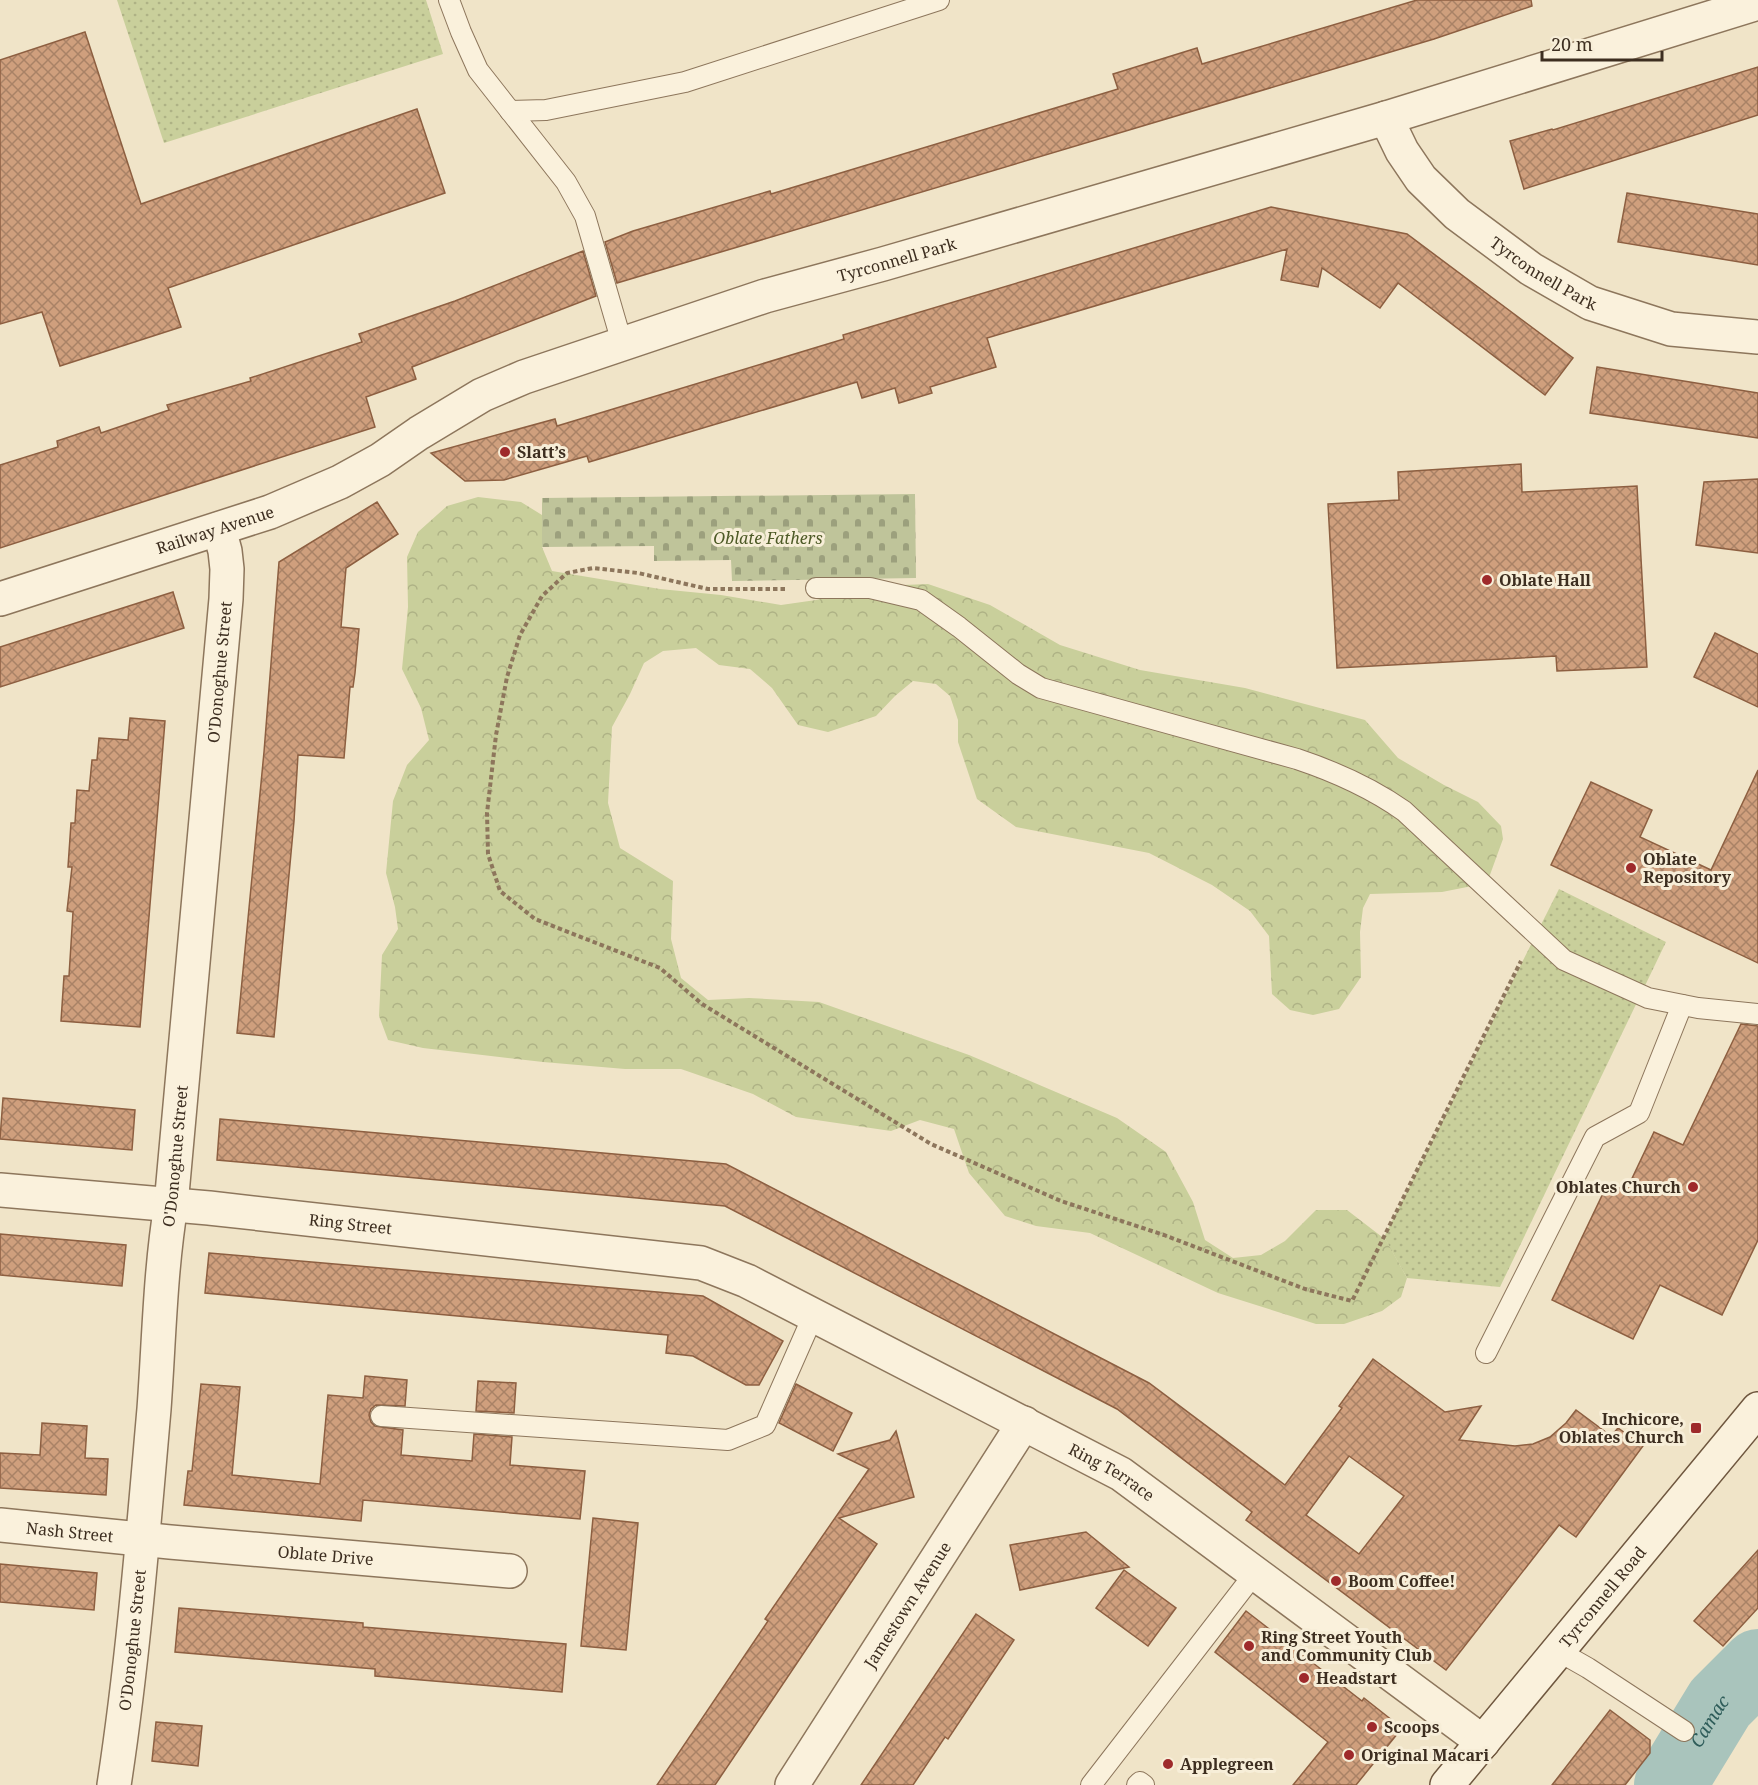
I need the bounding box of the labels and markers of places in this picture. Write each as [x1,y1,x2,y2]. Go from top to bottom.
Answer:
place label: Slatt’s [517,441,566,463]
marker: Slatt’s [498,445,512,459]
place label: Oblate Hall [1499,569,1591,591]
marker: Oblate Hall [1480,573,1494,587]
place label: Oblate Repository [1643,848,1732,888]
marker: Oblate Repository [1624,861,1638,875]
place label: Oblates Church [1556,1176,1681,1198]
marker: Oblates Church [1686,1180,1700,1194]
place label: Inchicore, Oblates Church [1559,1408,1684,1448]
marker: Inchicore, Oblates Church [1689,1421,1703,1435]
place label: Boom Coffee! [1348,1570,1455,1592]
marker: Boom Coffee! [1329,1574,1343,1588]
place label: Ring Street Youth and Community Club [1261,1626,1432,1666]
marker: Ring Street Youth and Community Club [1242,1639,1256,1653]
place label: Headstart [1316,1667,1397,1689]
marker: Headstart [1297,1671,1311,1685]
place label: Scoops [1384,1716,1440,1738]
marker: Scoops [1365,1720,1379,1734]
place label: Original Macari [1361,1744,1489,1766]
marker: Original Macari [1342,1748,1356,1762]
place label: Applegreen [1180,1753,1274,1775]
marker: Applegreen [1161,1757,1175,1771]

